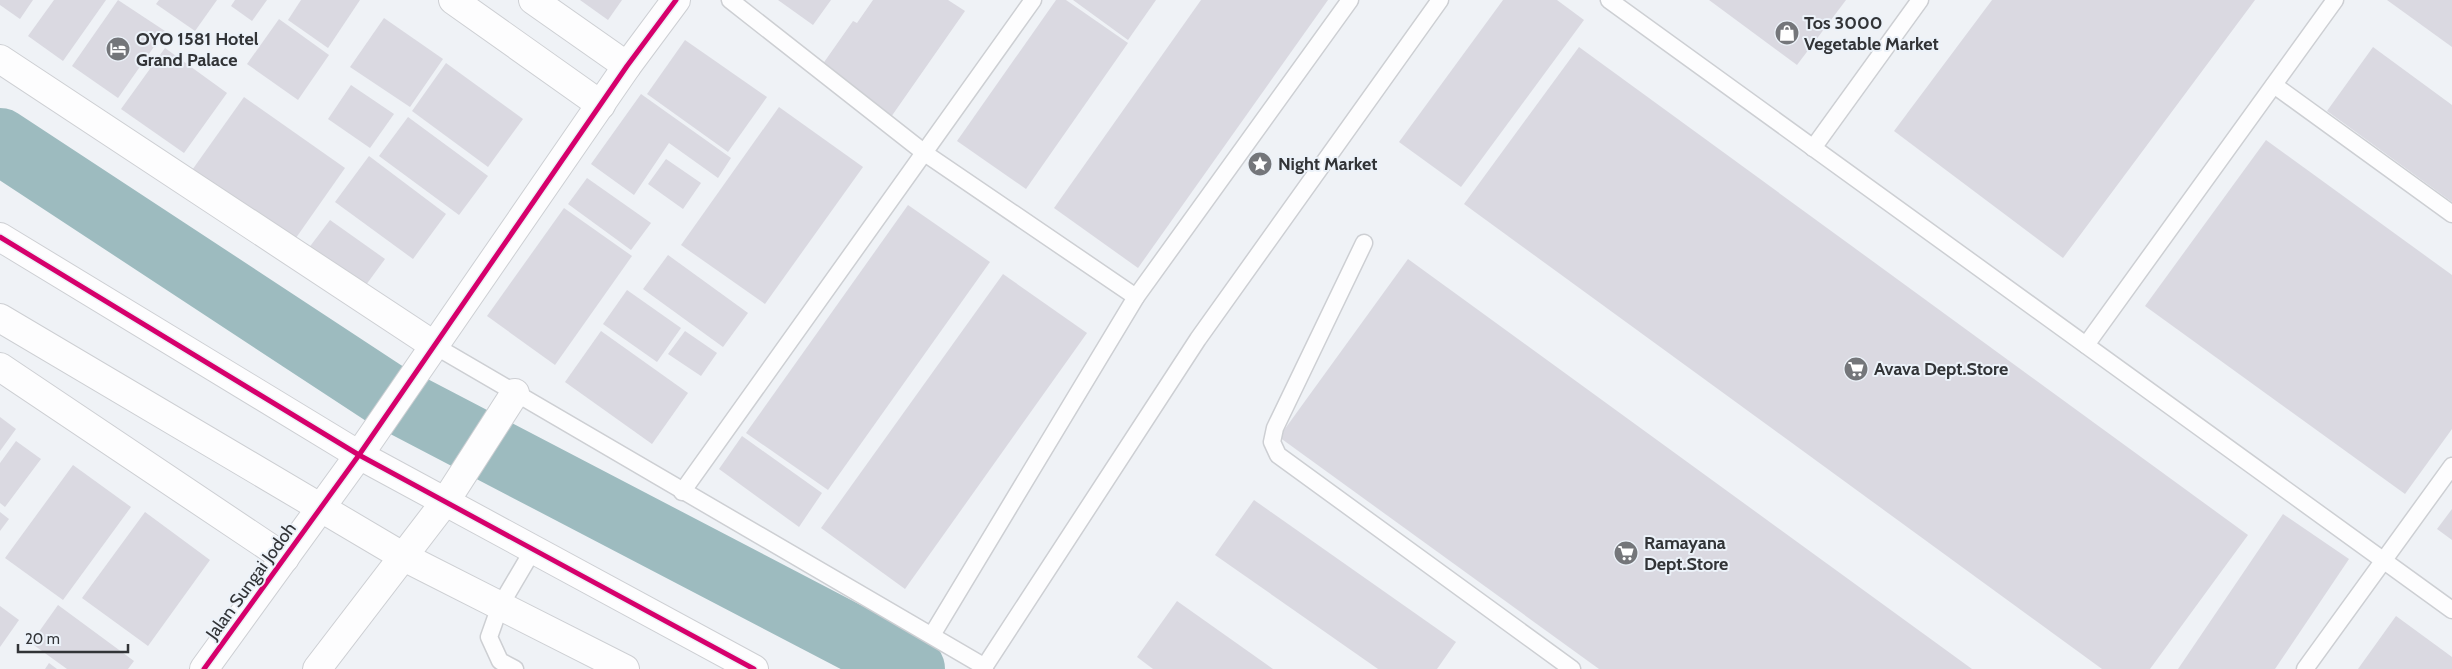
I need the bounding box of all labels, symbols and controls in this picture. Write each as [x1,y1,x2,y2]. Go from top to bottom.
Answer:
place label: Tos 3000 Vegetable Market [1804,12,1939,55]
shop icon: Tos 3000 Vegetable Market [1774,20,1800,46]
place label: OYO 1581 Hotel Grand Palace [136,28,259,71]
hotel icon: OYO 1581 Hotel Grand Palace [105,36,131,62]
place icon: Night Market [1247,151,1273,177]
place label: Night Market [1278,153,1378,175]
supermarket icon: Avava Dept.Store [1843,356,1869,382]
place label: Avava Dept.Store [1874,358,2008,380]
street label: Jalan Sungai Jodoh [201,518,301,645]
place label: Ramayana Dept.Store [1644,532,1728,575]
supermarket icon: Ramayana Dept.Store [1613,540,1639,566]
scale bar [18,622,128,654]
text: 20 m [25,630,60,648]

